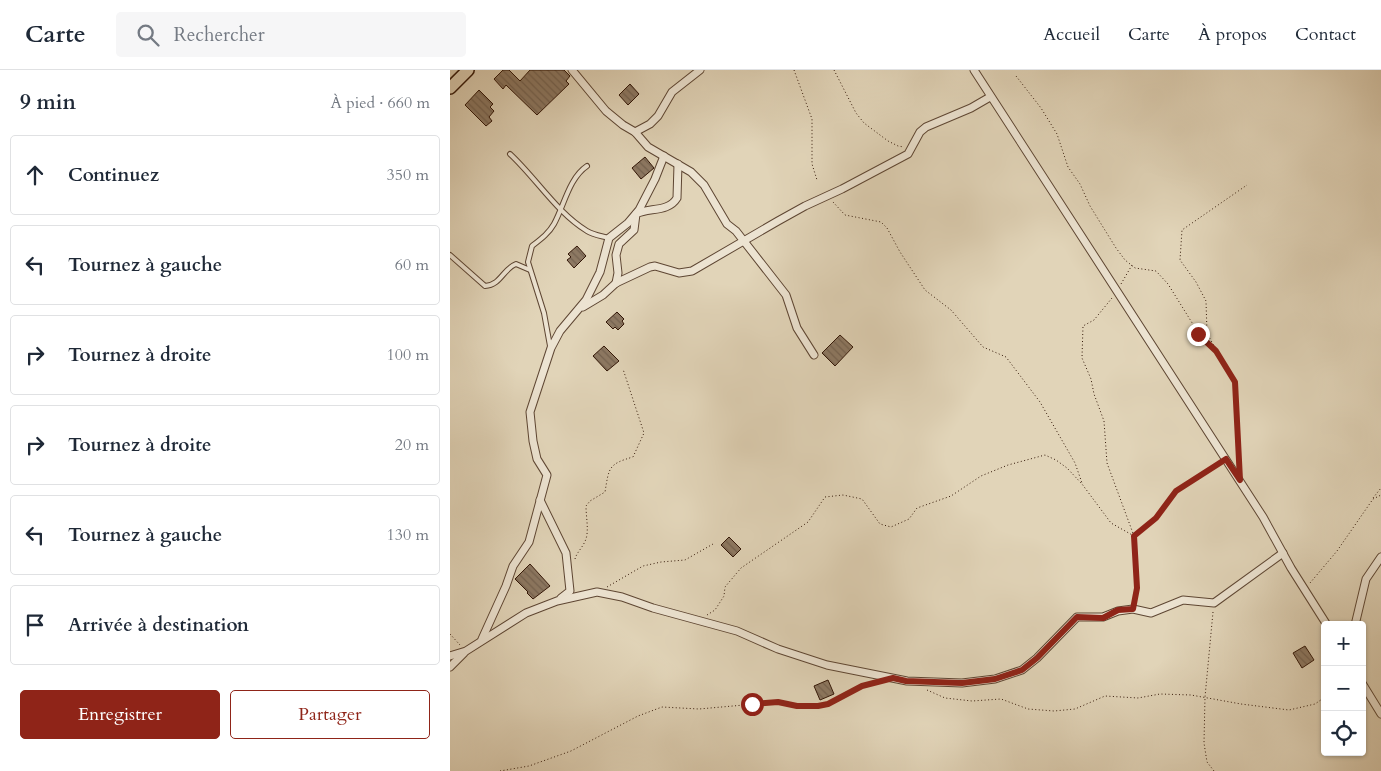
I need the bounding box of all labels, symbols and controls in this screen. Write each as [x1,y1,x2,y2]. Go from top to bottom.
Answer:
search box [116,12,466,57]
text: Carte [25,18,86,51]
icon: search [134,21,162,49]
text: Rechercher [174,22,265,48]
text: Accueil [1043,22,1100,47]
text: Carte [1128,22,1170,47]
text: À propos [1198,22,1267,47]
text: Contact [1295,22,1356,47]
text: 9 min [20,88,76,117]
text: À pied · 660 m [330,92,430,114]
icon: ahead [21,161,49,189]
text: Continuez [68,162,159,188]
text: 350 m [387,164,429,186]
icon: left [21,251,49,279]
text: Tournez à gauche [68,252,222,278]
text: 60 m [395,254,429,276]
route end [1187,323,1210,346]
icon: right [21,341,49,369]
text: Tournez à droite [68,342,211,368]
text: 100 m [387,344,429,366]
icon: right [21,431,49,459]
text: Tournez à droite [68,432,211,458]
text: 20 m [395,434,429,456]
icon: left [21,521,49,549]
text: Tournez à gauche [68,522,222,548]
text: 130 m [387,524,429,546]
icon: arrive [21,611,49,639]
text: Arrivée à destination [68,612,249,638]
map controls [1321,621,1366,756]
button: + [1321,621,1366,666]
button: − [1321,666,1366,711]
button: Enregistrer [20,690,220,739]
button: Partager [230,690,430,739]
route start [741,693,764,716]
button: locate [1321,711,1366,756]

